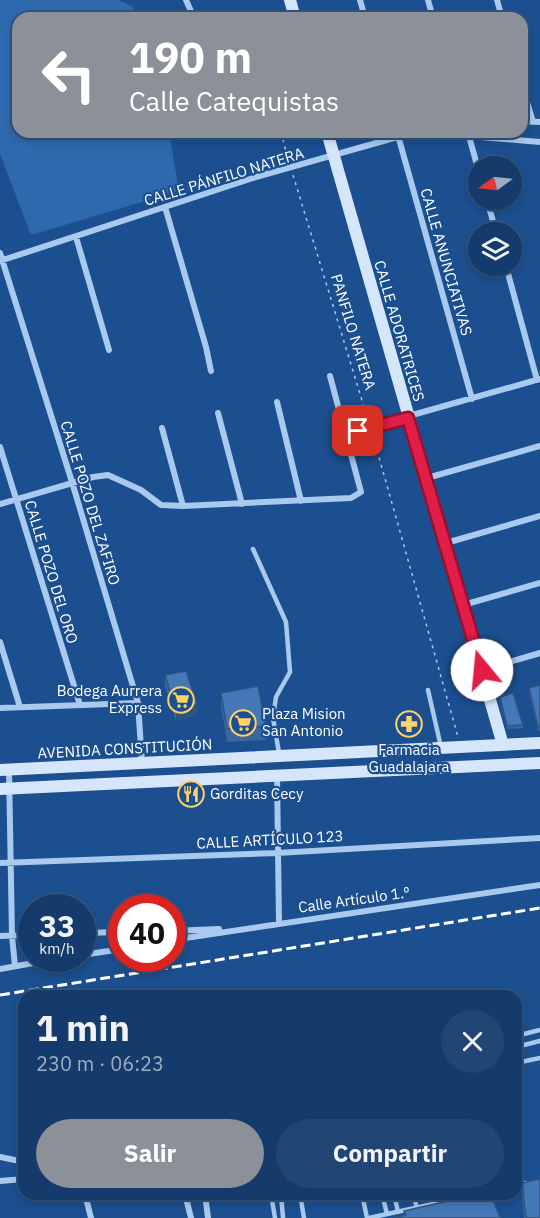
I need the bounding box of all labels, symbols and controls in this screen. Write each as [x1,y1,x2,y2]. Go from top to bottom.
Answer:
text: 190 m [129,30,252,85]
icon: left [30,36,108,114]
text: Calle Catequistas [129,83,339,118]
street label: CALLE PÁNFILO NATERA [142,143,307,210]
north arrow [468,156,522,210]
map controls [468,156,522,276]
street label: CALLE ANUNCIATIVAS [416,186,477,338]
button: layers [468,222,522,276]
street label: CALLE ADORATRICES [370,258,429,404]
street label: PANFILO NATERA [327,272,380,392]
pin [332,405,383,456]
icon: arrive [341,414,374,447]
street label: CALLE POZO DEL ZAFIRO [56,418,125,587]
street label: CALLE POZO DEL ORO [21,498,82,646]
position arrow [450,638,514,702]
place label: Bodega Aurrera Express [57,681,162,717]
supermarket icon: Bodega Aurrera Express [166,685,196,715]
place label: Plaza Mision San Antonio [262,704,346,740]
supermarket icon: Plaza Mision San Antonio [228,708,258,738]
pharmacy icon: Farmacia Guadalajara [394,709,424,739]
street label: AVENIDA CONSTITUCIÓN [37,734,213,763]
place label: Farmacia Guadalajara [369,740,449,776]
restaurant icon: Gorditas Cecy [176,779,206,809]
place label: Gorditas Cecy [210,784,304,803]
street label: CALLE ARTÍCULO 123 [196,826,344,853]
street label: Calle Artículo 1.º [297,882,411,917]
speed limit sign: 40 [108,894,186,972]
text: 33 [39,906,75,945]
text: km/h [39,939,75,958]
text: 1 min [36,1004,130,1051]
button: close [441,1010,504,1073]
text: 230 m · 06:23 [36,1050,164,1077]
button: Salir [36,1119,264,1188]
button: Compartir [276,1119,504,1188]

